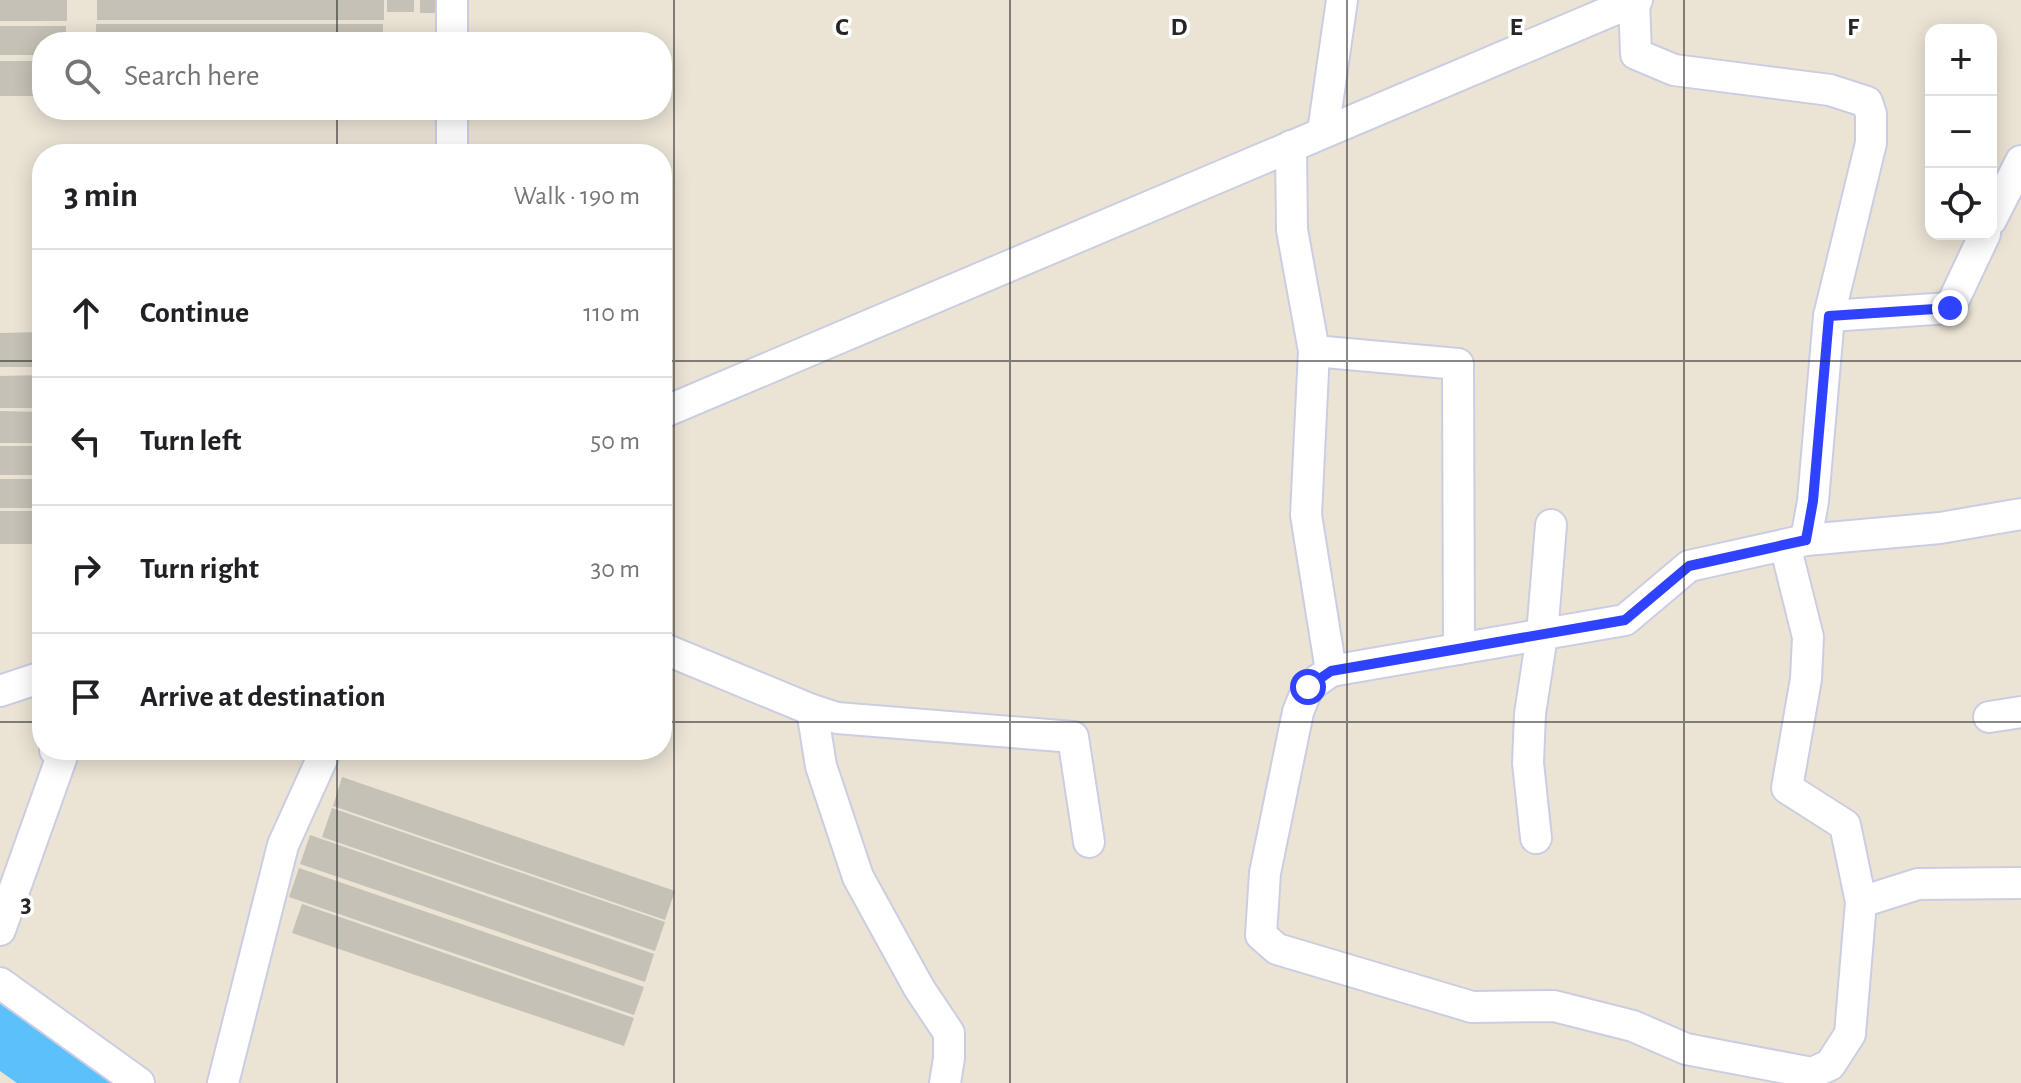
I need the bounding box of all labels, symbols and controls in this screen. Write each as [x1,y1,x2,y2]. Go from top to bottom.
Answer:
text: C [835,14,849,40]
text: D [1170,14,1188,40]
text: E [1509,14,1523,40]
text: F [1847,14,1860,40]
map controls [1925,24,1997,240]
button: + [1925,24,1997,96]
search box [32,32,672,120]
icon: search [60,54,104,98]
text: Search here [124,61,260,91]
button: − [1925,96,1997,168]
button: locate [1925,168,1997,240]
text: 3 min [64,179,138,213]
text: Walk · 190 m [513,183,640,209]
route end [1932,290,1968,326]
icon: ahead [64,291,108,335]
text: Continue [140,298,249,328]
text: 110 m [583,300,640,326]
icon: left [64,419,108,463]
text: Turn left [140,426,241,456]
text: 50 m [590,428,640,454]
icon: right [64,547,108,591]
text: Turn right [140,554,259,584]
text: 30 m [590,556,640,582]
route start [1290,669,1326,705]
icon: arrive [64,675,108,719]
text: Arrive at destination [140,682,386,712]
text: 3 [20,891,32,917]

